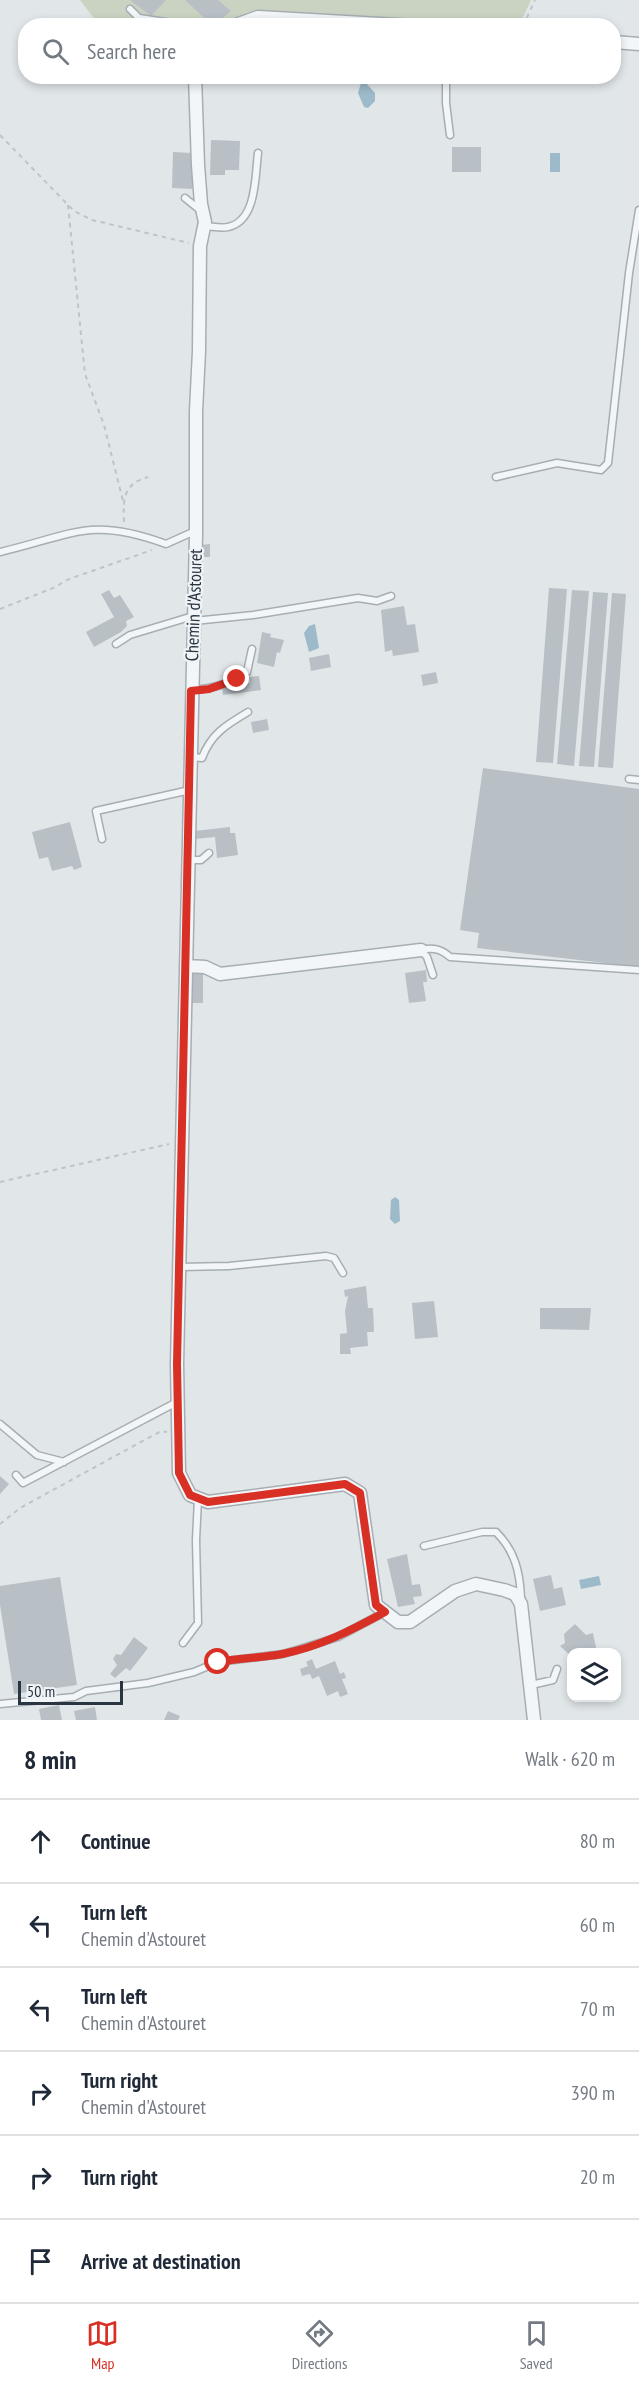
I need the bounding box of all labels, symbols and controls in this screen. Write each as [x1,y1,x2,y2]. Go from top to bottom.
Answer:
search box [18,18,621,84]
icon: search [39,35,72,68]
text: Search here [87,37,176,65]
street label: Chemin d'Astouret [180,548,207,662]
route end [223,665,249,691]
route start [204,1648,230,1674]
map controls [567,1648,621,1702]
button: layers [567,1648,621,1702]
scale bar [18,1678,123,1706]
text: 50 m [27,1681,55,1701]
text: 8 min [24,1743,77,1776]
text: Walk · 620 m [525,1746,615,1772]
icon: ahead [24,1825,57,1858]
text: Continue [81,1827,151,1855]
text: 80 m [580,1828,615,1854]
text: Turn left [81,1898,147,1926]
icon: left [24,1909,57,1942]
text: 60 m [580,1912,615,1938]
text: Chemin d'Astouret [81,1926,206,1952]
text: Turn left [81,1982,147,2010]
icon: left [24,1993,57,2026]
text: 70 m [580,1996,615,2022]
text: Chemin d'Astouret [81,2010,206,2036]
text: Turn right [81,2066,158,2094]
icon: right [24,2077,57,2110]
text: 390 m [571,2080,615,2106]
text: Chemin d'Astouret [81,2094,206,2120]
icon: right [24,2161,57,2194]
text: Turn right [81,2163,158,2191]
text: 20 m [580,2164,615,2190]
icon: arrive [24,2245,57,2278]
text: Arrive at destination [81,2247,241,2275]
tab: Map [86,2317,119,2373]
tab: Directions [292,2317,347,2373]
tab: Saved [520,2317,553,2373]

